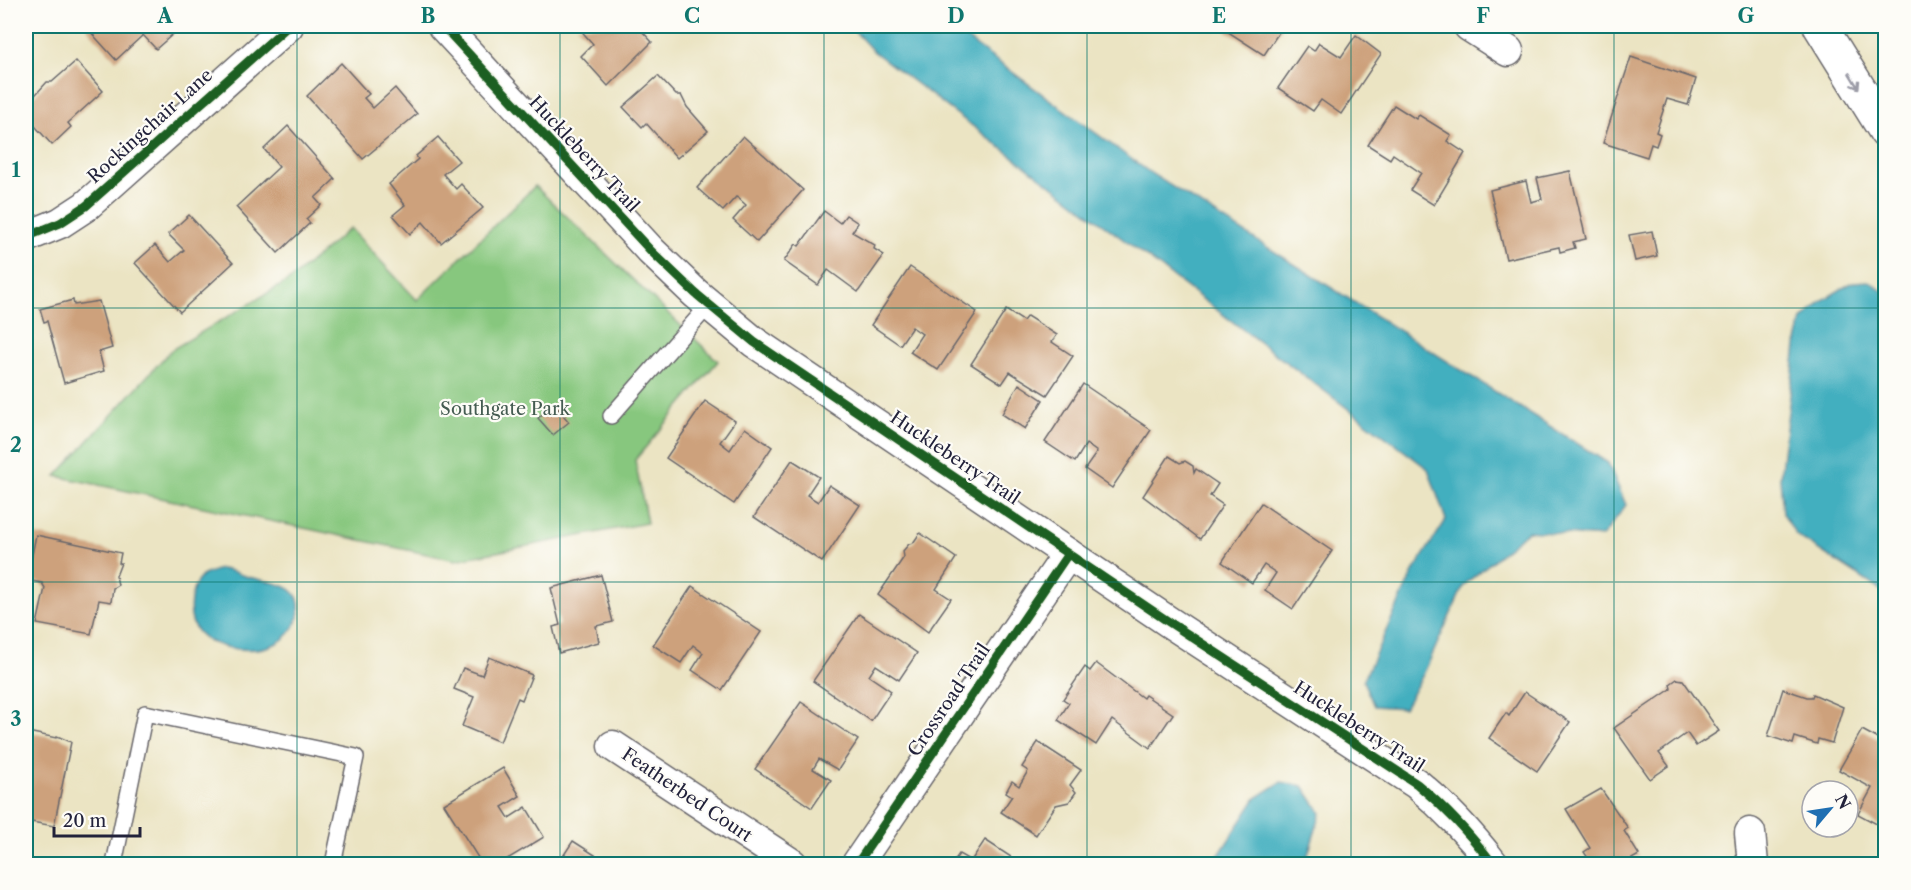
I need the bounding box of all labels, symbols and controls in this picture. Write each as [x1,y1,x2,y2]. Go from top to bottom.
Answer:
text: A [156,4,173,28]
text: B [421,4,436,28]
text: C [684,4,700,28]
text: D [947,4,965,28]
text: E [1212,4,1226,28]
text: F [1476,4,1490,28]
text: G [1738,4,1755,28]
street label: Rockingchair Lane [83,64,217,188]
one-way arrow [1849,72,1861,89]
street label: Huckleberry Trail [524,91,644,217]
text: 1 [12,158,21,182]
park label: Southgate Park [440,398,571,420]
street label: Huckleberry Trail [886,406,1024,510]
text: 2 [10,433,22,457]
street label: Crossroad Trail [903,639,995,761]
street label: Huckleberry Trail [1289,676,1429,778]
text: 3 [10,707,22,731]
street label: Featherbed Court [618,743,757,847]
north arrow [1800,779,1860,839]
text: N [1831,791,1855,813]
scale bar [54,800,140,838]
text: 20 m [63,810,107,832]

